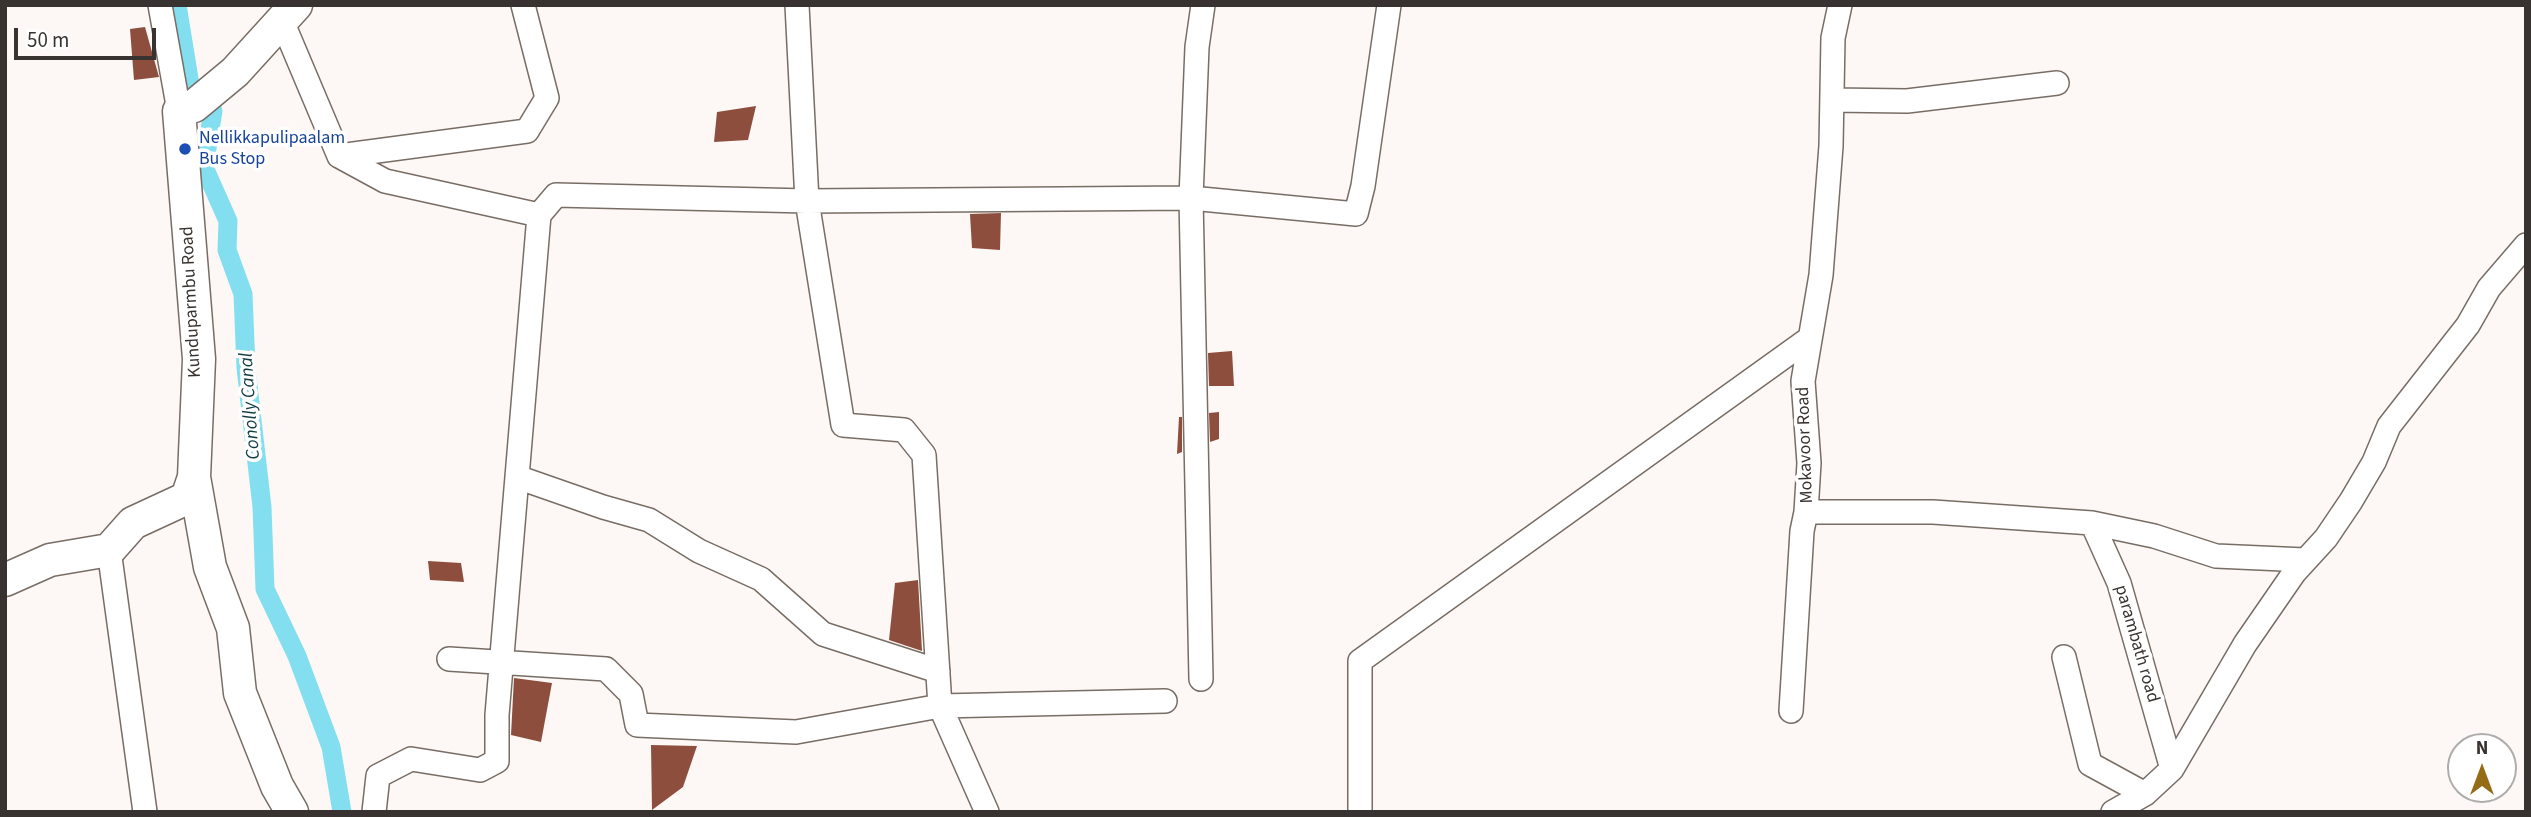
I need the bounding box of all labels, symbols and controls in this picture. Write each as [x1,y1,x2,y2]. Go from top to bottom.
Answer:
scale bar [18,14,159,58]
text: 50 m [27,25,69,55]
place label: Nellikkapulipaalam Bus Stop [199,128,345,170]
marker: Nellikkapulipaalam Bus Stop [177,141,193,157]
street label: Kunduparmbu Road [177,226,207,378]
water label: Conolly Canal [236,352,266,460]
street label: Mokavoor Road [1793,386,1819,504]
street label: parambath road [2109,583,2163,705]
north arrow [2447,733,2517,803]
text: N [2476,735,2488,762]

